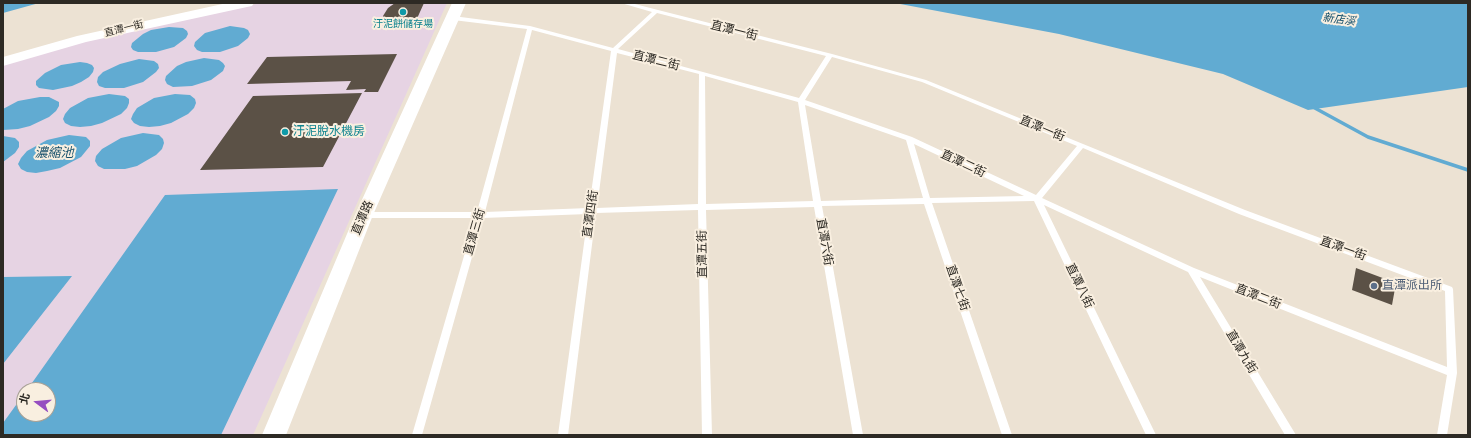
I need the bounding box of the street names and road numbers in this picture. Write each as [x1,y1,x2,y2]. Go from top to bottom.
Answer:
street label: 直潭一街 [103,18,145,40]
street label: 直潭一街 [709,18,759,44]
street label: 直潭二街 [631,48,681,74]
street label: 直潭一街 [1017,113,1067,145]
street label: 直潭二街 [938,147,988,181]
street label: 直潭四街 [581,189,601,239]
street label: 直潭路 [349,199,377,237]
street label: 直潭三街 [461,207,489,257]
street label: 直潭六街 [813,217,835,267]
street label: 直潭五街 [695,230,711,278]
street label: 直潭一街 [1318,234,1368,264]
street label: 直潭八街 [1062,261,1096,311]
street label: 直潭七街 [942,263,972,313]
street label: 直潭二街 [1233,282,1283,312]
street label: 直潭九街 [1222,328,1260,376]

